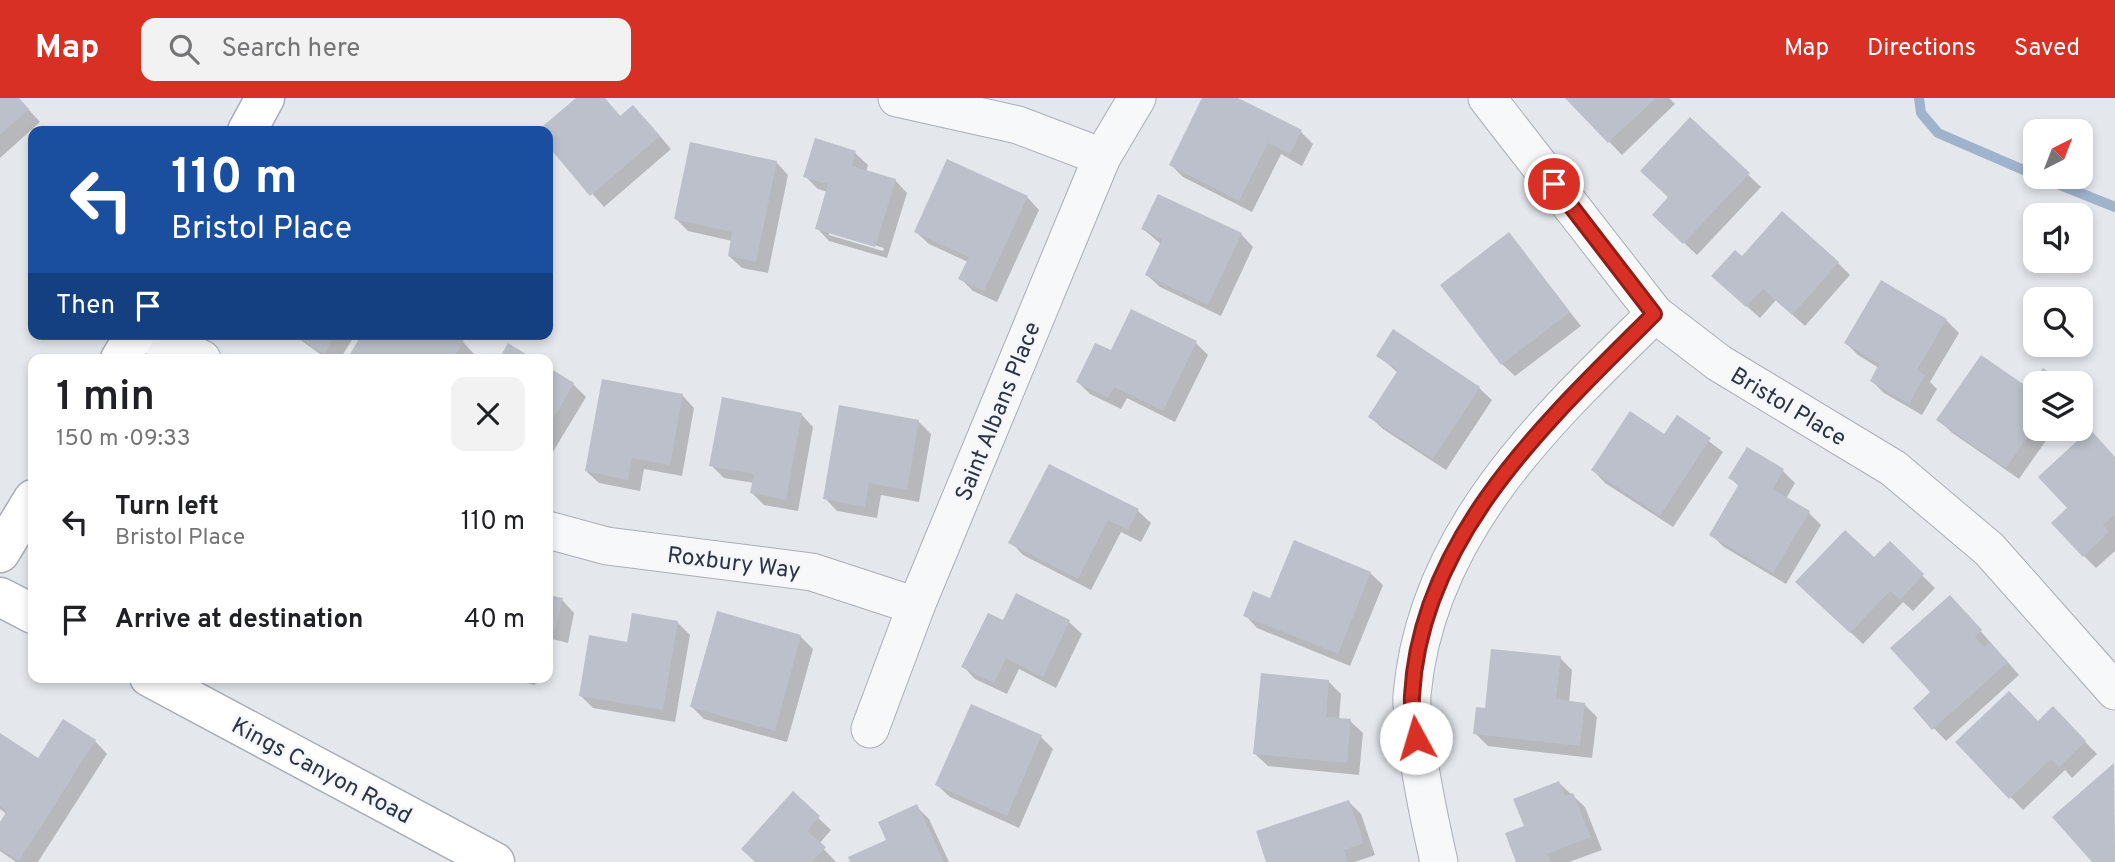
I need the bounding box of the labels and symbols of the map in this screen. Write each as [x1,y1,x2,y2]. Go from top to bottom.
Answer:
north arrow [2023,119,2093,189]
pin [1524,154,1584,214]
street label: Saint Albans Place [950,318,1049,506]
street label: Bristol Place [1724,362,1851,454]
street label: Roxbury Way [665,542,802,587]
position arrow [1379,701,1453,775]
street label: Kings Canyon Road [226,712,416,832]

